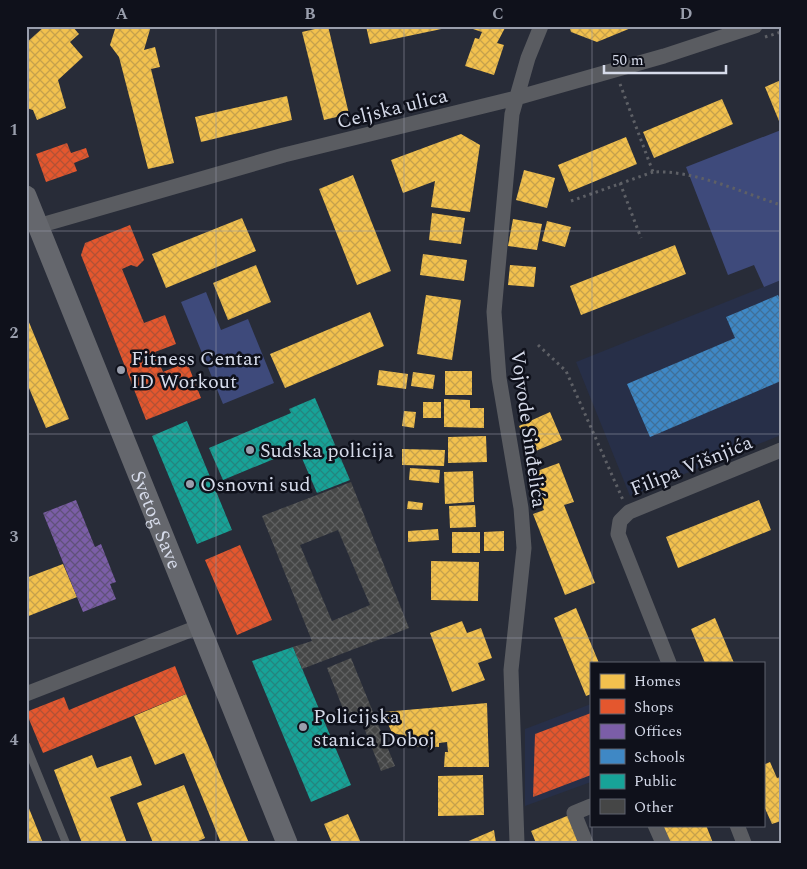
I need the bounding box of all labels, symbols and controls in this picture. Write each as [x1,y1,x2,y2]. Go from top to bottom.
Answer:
text: A [116,2,129,26]
text: B [304,2,316,26]
text: C [492,2,504,26]
text: D [680,2,693,26]
scale bar [604,42,727,74]
text: 50 m [612,49,644,72]
street label: Celjska ulica [334,81,451,137]
text: 1 [10,118,18,142]
text: 2 [10,321,19,345]
place label: Fitness Centar ID Workout [131,344,261,397]
street label: Vojvode Sinđelića [502,349,554,510]
marker: Fitness Centar ID Workout [115,364,127,376]
street label: Filipa Višnjića [626,428,757,504]
place label: Sudska policija [260,436,394,466]
marker: Sudska policija [244,444,256,456]
street label: Svetog Save [122,466,189,574]
place label: Osnovni sud [200,470,311,500]
marker: Osnovni sud [184,478,196,490]
text: 3 [10,525,19,549]
legend [590,662,764,826]
text: Homes [634,670,681,693]
text: Shops [634,696,674,719]
place label: Policijska stanica Doboj [313,702,435,755]
text: Offices [634,720,682,743]
marker: Policijska stanica Doboj [297,721,309,733]
text: 4 [10,728,19,752]
text: Schools [634,746,685,769]
text: Public [634,770,677,793]
text: Other [634,796,673,819]

